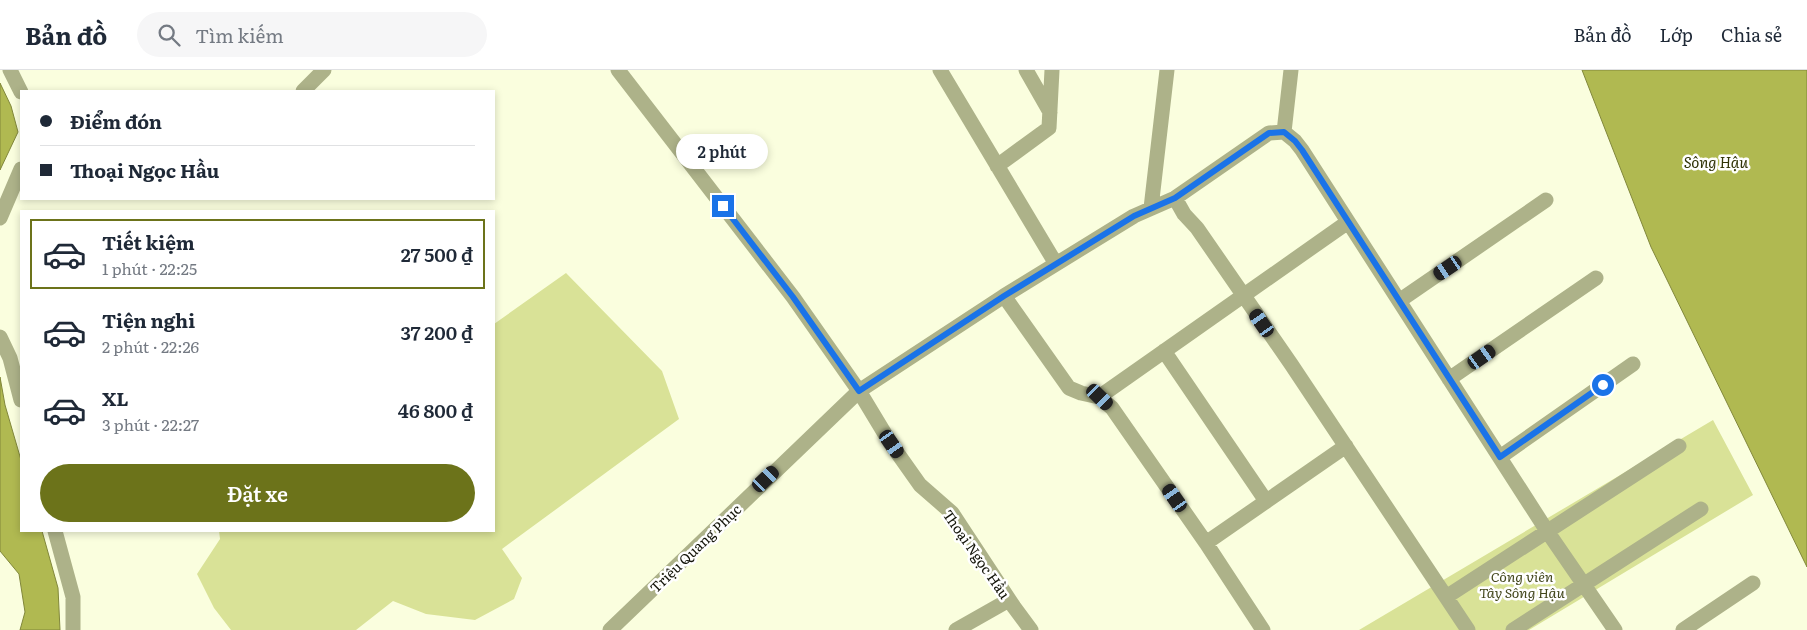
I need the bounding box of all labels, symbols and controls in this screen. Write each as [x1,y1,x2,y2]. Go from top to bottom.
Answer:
search box [137,12,487,57]
text: Bản đồ [25,17,107,52]
icon: search [155,21,183,49]
text: Tìm kiếm [195,21,284,49]
text: Bản đồ [1573,21,1631,48]
text: Lớp [1659,21,1693,48]
text: Chia sẻ [1721,21,1782,48]
text: Điểm đón [70,107,162,135]
callout: 2 phút [677,134,769,168]
text: 2 phút [697,139,747,163]
water label: Sông Hậu [1684,150,1748,173]
text: Thoại Ngọc Hầu [70,156,219,184]
route end [712,195,734,217]
text: Tiết kiệm [102,228,195,256]
icon: car [42,232,87,277]
text: 27 500 ₫ [401,240,473,268]
car [1431,253,1464,283]
text: 1 phút · 22:25 [102,256,197,280]
text: Tiện nghi [102,306,195,334]
car [1247,306,1276,340]
icon: car [42,310,87,355]
text: 37 200 ₫ [400,318,473,346]
text: 2 phút · 22:26 [102,334,199,358]
car [1465,342,1498,372]
route start [1592,374,1614,396]
car [1084,381,1116,413]
text: XL [102,384,129,412]
icon: car [42,388,87,433]
text: 46 800 ₫ [398,396,473,424]
text: 3 phút · 22:27 [102,412,199,436]
car [877,427,906,461]
car [749,463,782,495]
button: Đặt xe [40,464,475,522]
car [1160,481,1189,515]
street label: Triệu Quang Phục [645,499,745,597]
street label: Thoại Ngọc Hầu [939,505,1015,603]
park label: Công viên Tây Sông Hậu [1479,566,1566,602]

